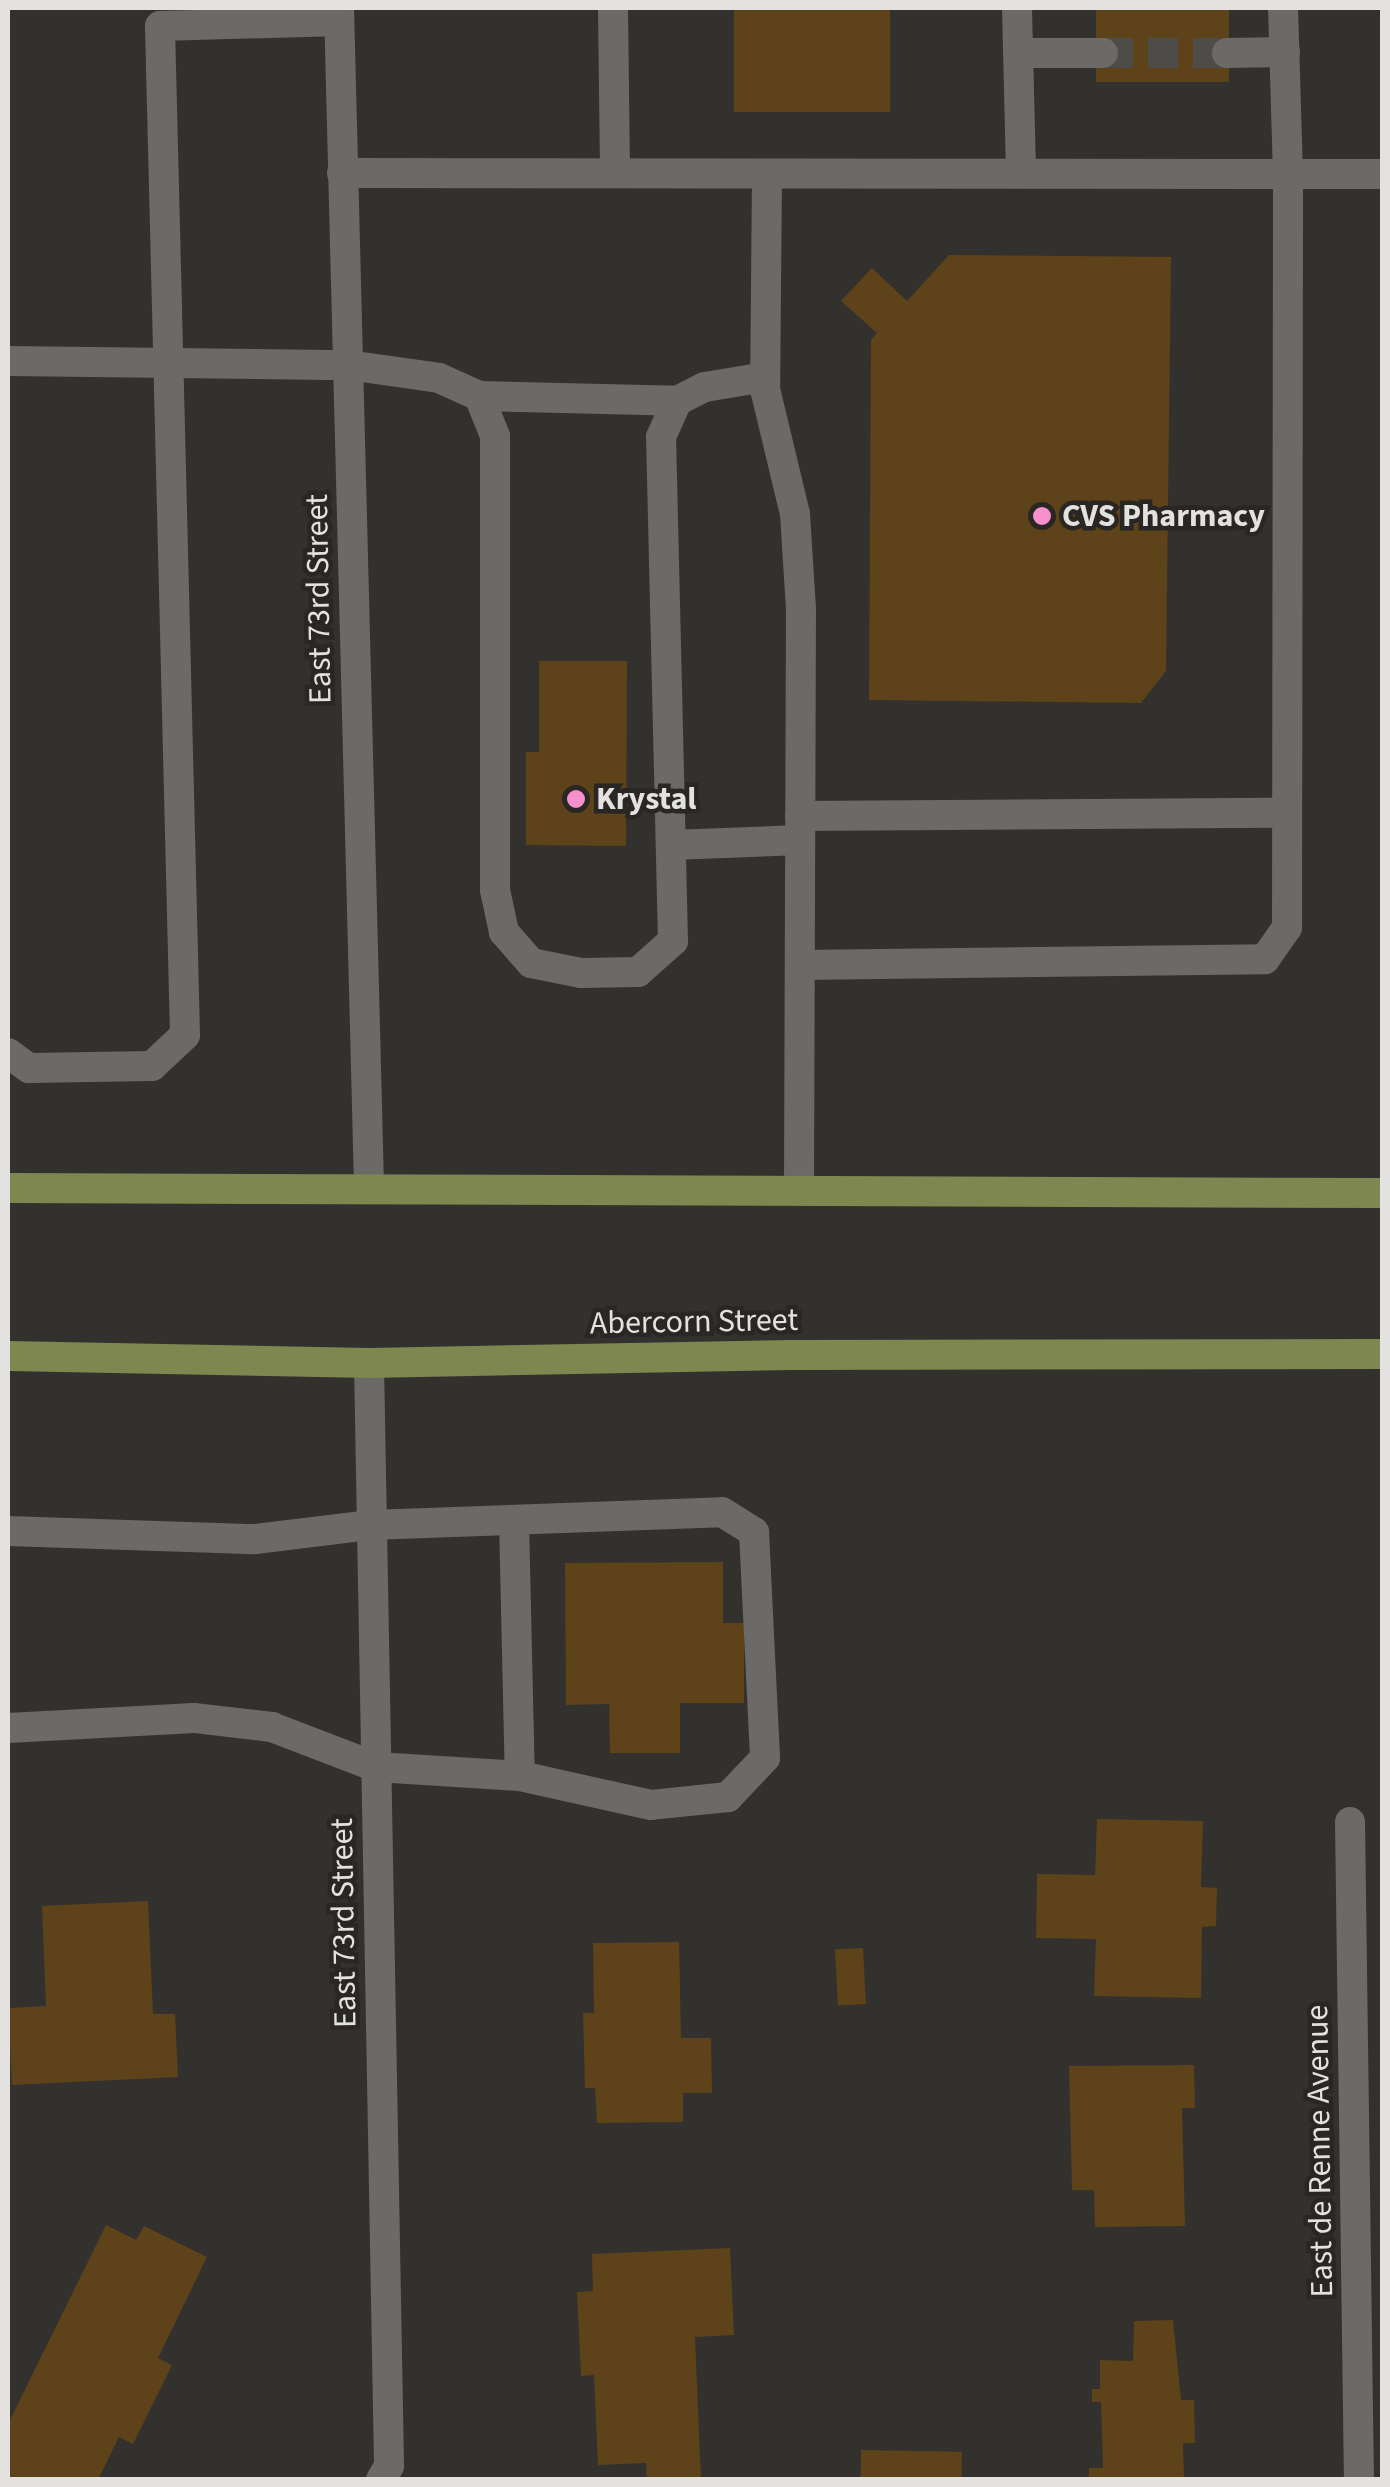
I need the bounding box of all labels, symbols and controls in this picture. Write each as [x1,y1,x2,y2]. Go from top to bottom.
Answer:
street label: East 73rd Street [298,494,340,704]
place label: CVS Pharmacy [1062,497,1265,535]
marker: CVS Pharmacy [1031,505,1053,527]
place label: Krystal [596,780,696,818]
marker: Krystal [565,788,587,810]
street label: Abercorn Street [590,1301,798,1343]
street label: East 73rd Street [323,1818,365,2028]
street label: East de Renne Avenue [1298,2004,1342,2298]

